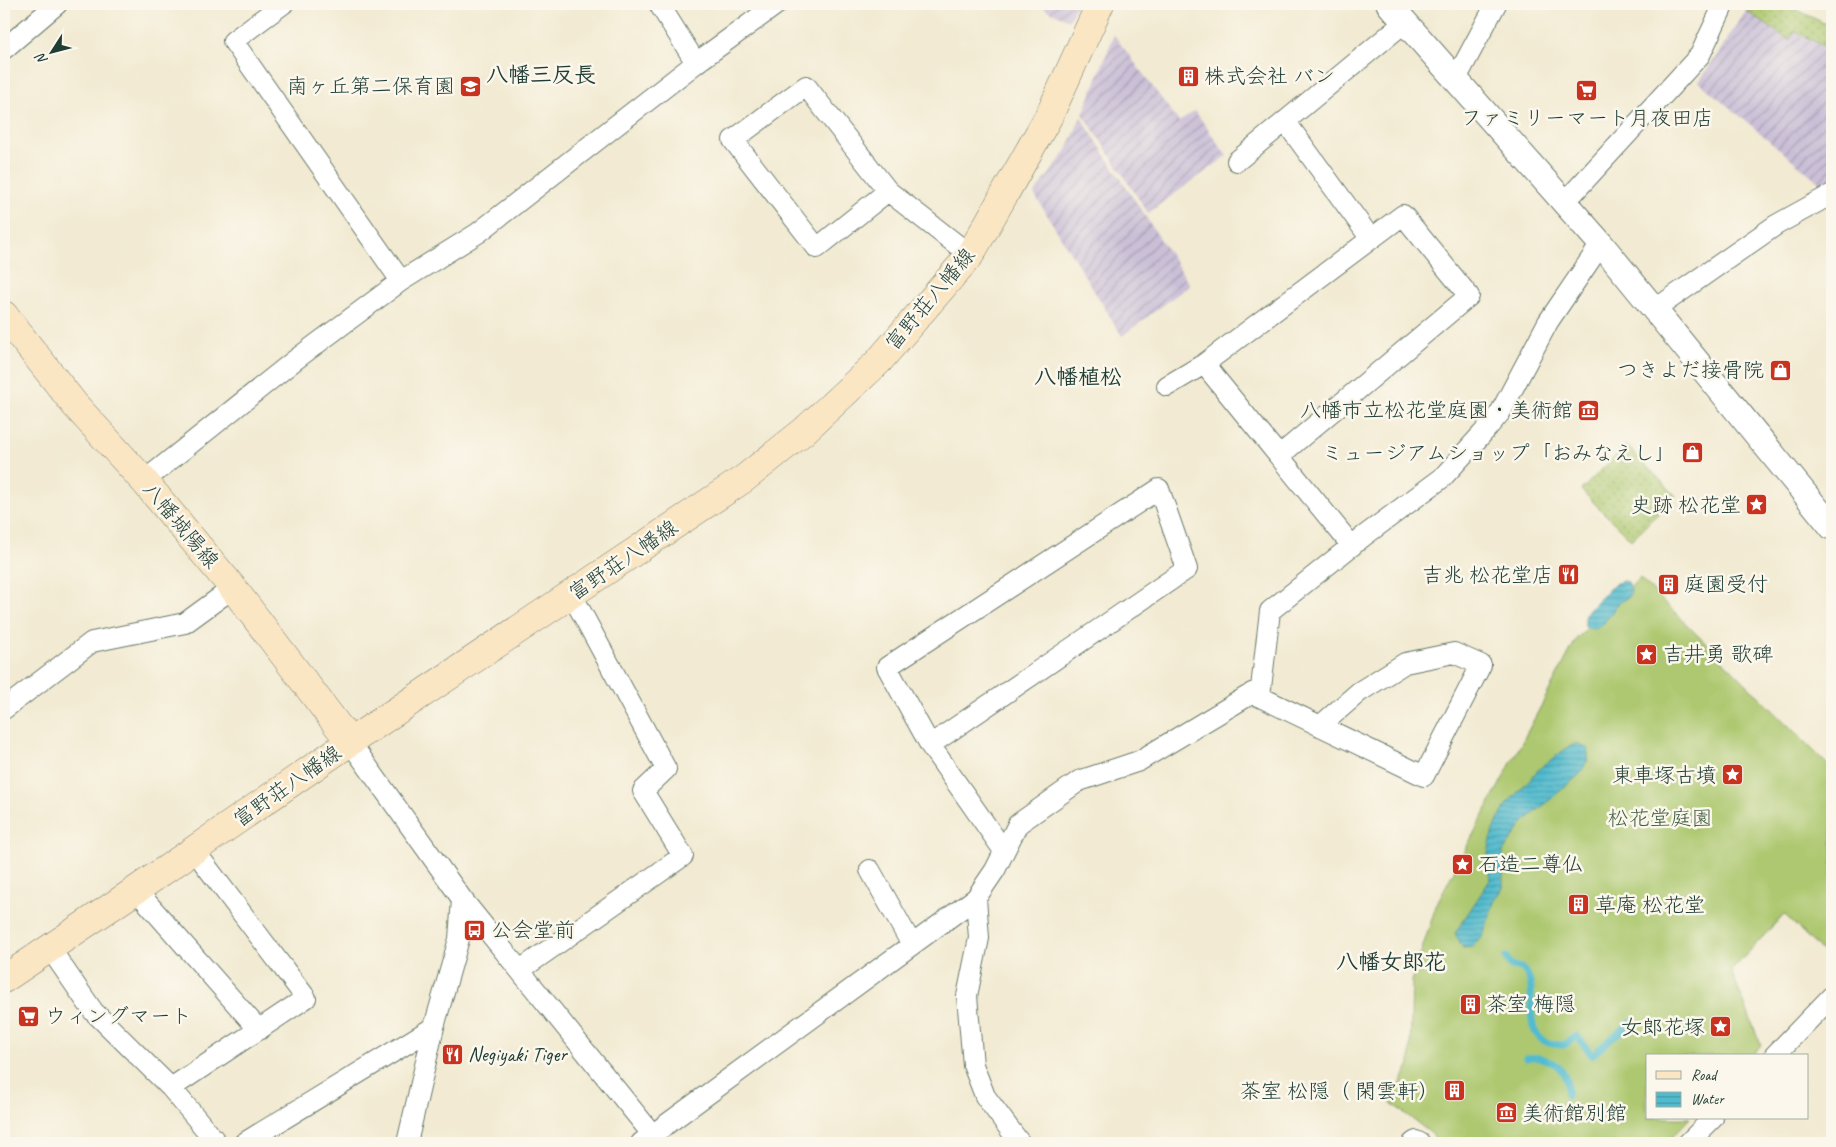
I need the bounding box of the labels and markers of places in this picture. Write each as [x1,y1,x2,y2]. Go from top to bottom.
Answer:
place label: 株式会社 バン [1204,63,1335,89]
building icon: 株式会社 バン [1176,64,1200,88]
place label: 南ヶ丘第二保育園 [287,73,455,99]
school or university icon: 南ヶ丘第二保育園 [459,74,483,98]
supermarket icon: ファミリーマート月夜田店 [1575,79,1599,103]
place label: ファミリーマート月夜田店 [1461,105,1713,131]
place label: つきよだ接骨院 [1617,357,1764,383]
shop icon: つきよだ接骨院 [1768,358,1792,382]
place label: 八幡市立松花堂庭園・美術館 [1300,397,1573,423]
museum icon: 八幡市立松花堂庭園・美術館 [1577,398,1601,422]
place label: ミュージアムショップ「おみなえし」 [1322,440,1676,466]
shop icon: ミュージアムショップ「おみなえし」 [1680,441,1704,465]
place label: 史跡 松花堂 [1631,492,1741,518]
place icon: 史跡 松花堂 [1745,493,1769,517]
place label: 吉兆 松花堂店 [1422,562,1553,588]
restaurant icon: 吉兆 松花堂店 [1557,563,1581,587]
place label: 庭園受付 [1684,571,1768,597]
building icon: 庭園受付 [1656,572,1680,596]
place label: 吉井勇 歌碑 [1663,641,1773,667]
place icon: 吉井勇 歌碑 [1635,642,1659,666]
place label: 東車塚古墳 [1612,762,1717,788]
place icon: 東車塚古墳 [1721,763,1745,787]
place label: 石造二尊仏 [1478,851,1583,877]
place icon: 石造二尊仏 [1450,852,1474,876]
place label: 草庵 松花堂 [1595,892,1705,918]
building icon: 草庵 松花堂 [1567,893,1591,917]
place label: 公会堂前 [491,917,575,943]
bus stop icon: 公会堂前 [463,918,487,942]
place label: 茶室 梅隠 [1486,991,1575,1017]
building icon: 茶室 梅隠 [1458,992,1482,1016]
place label: ウィングマート [45,1003,192,1029]
supermarket icon: ウィングマート [17,1004,41,1028]
place label: 女郎花塚 [1621,1014,1705,1040]
place icon: 女郎花塚 [1709,1015,1733,1039]
place label: Negiyaki Tiger [468,1041,568,1067]
restaurant icon: Negiyaki Tiger [440,1042,464,1066]
place label: 茶室 松隠（ 閑雲軒） [1240,1078,1439,1104]
building icon: 茶室 松隠（ 閑雲軒） [1443,1079,1467,1103]
place label: 美術館別館 [1522,1100,1627,1126]
museum icon: 美術館別館 [1494,1101,1518,1125]

